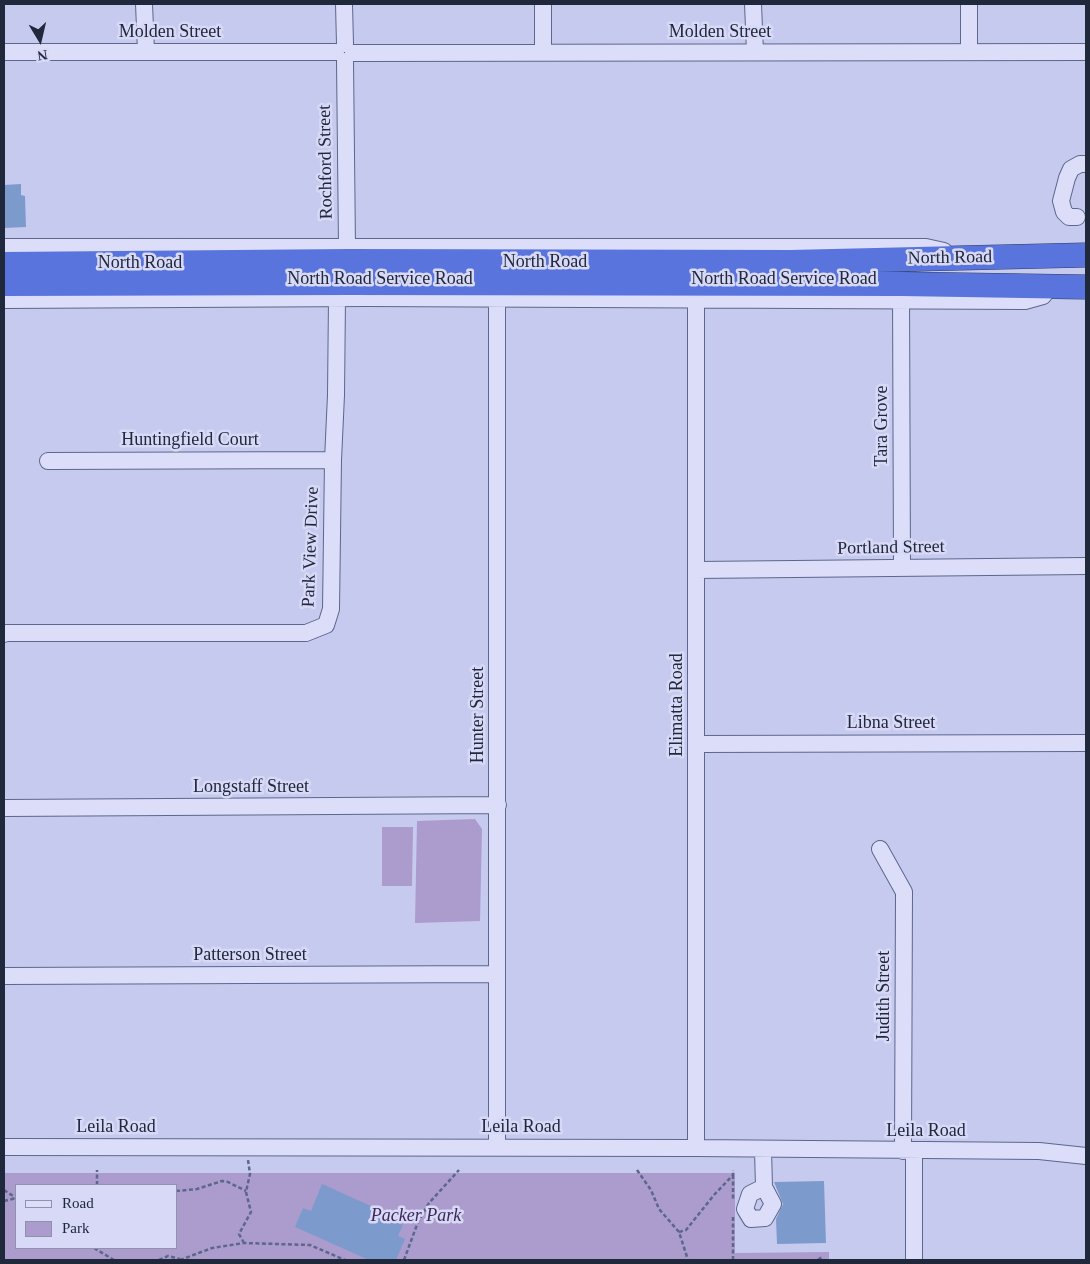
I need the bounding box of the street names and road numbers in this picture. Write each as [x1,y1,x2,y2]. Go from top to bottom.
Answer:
street label: Molden Street [119,21,221,43]
street label: Molden Street [669,21,771,43]
street label: Rochford Street [314,105,338,219]
street label: North Road [908,246,992,270]
street label: North Road [503,251,587,273]
street label: North Road [98,252,182,274]
street label: North Road Service Road [287,268,473,290]
street label: North Road Service Road [691,268,877,290]
street label: Tara Grove [871,385,893,467]
street label: Huntingfield Court [121,429,259,451]
street label: Park View Drive [298,486,324,608]
street label: Portland Street [837,536,945,560]
street label: Elimatta Road [666,653,688,757]
street label: Hunter Street [467,667,489,763]
street label: Libna Street [847,712,935,734]
street label: Longstaff Street [193,776,309,798]
street label: Patterson Street [193,944,307,966]
street label: Judith Street [873,951,895,1041]
street label: Leila Road [76,1116,156,1138]
street label: Leila Road [481,1116,561,1138]
street label: Leila Road [886,1120,966,1142]

